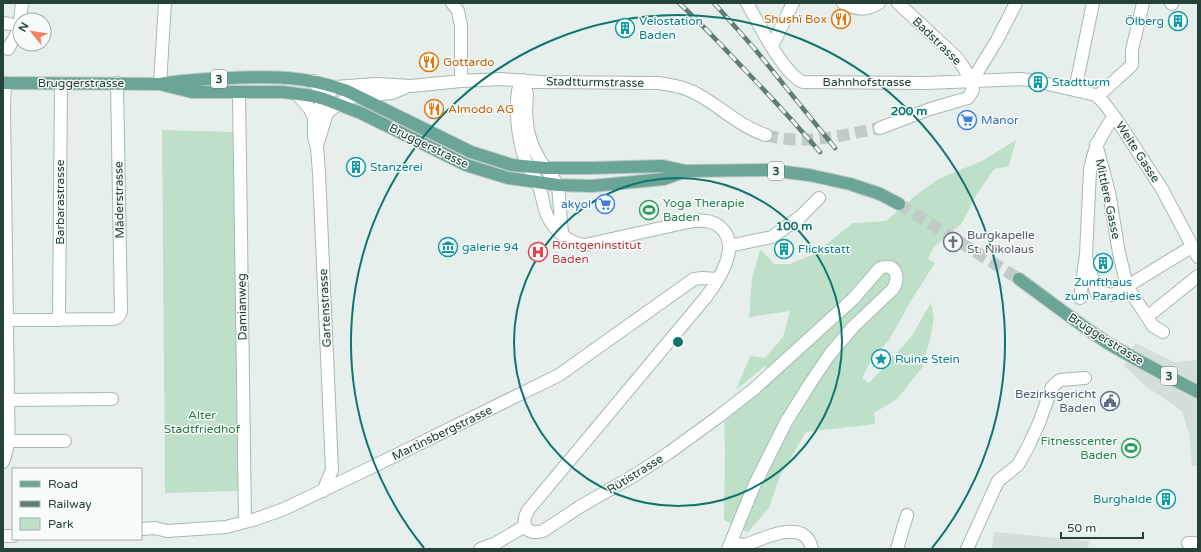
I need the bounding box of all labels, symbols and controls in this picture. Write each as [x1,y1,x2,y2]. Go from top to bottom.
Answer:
restaurant icon: Shushï Box [830,8,852,30]
building icon: Ölberg [1167,10,1189,32]
north arrow [12,12,52,52]
place label: Shushï Box [764,12,827,26]
place label: Velostation Baden [639,14,703,42]
street label: Badstrasse [910,14,965,68]
place label: Ölberg [1125,14,1164,28]
building icon: Velostation Baden [614,17,636,39]
text: N [16,20,32,34]
restaurant icon: Gottardo [418,51,440,73]
place label: Gottardo [443,55,495,69]
road number: 3 [211,70,227,88]
building icon: Stadtturm [1027,71,1049,93]
street label: Stadtturmstrasse [546,74,644,90]
street label: Bahnhofstrasse [823,75,912,89]
place label: Stadtturm [1052,75,1110,89]
street label: Bruggerstrasse [38,76,125,90]
restaurant icon: Almodo AG [423,98,445,120]
place label: Almodo AG [448,102,514,116]
text: 200 m [891,104,927,118]
supermarket icon: Manor [956,109,978,131]
place label: Manor [981,113,1019,127]
street label: Weite Gasse [1113,119,1163,185]
street label: Bruggerstrasse [387,121,471,171]
building icon: Stanzerei [345,156,367,178]
street label: Mittlere Gasse [1093,157,1123,241]
street label: Barbarastrasse [53,159,67,245]
place label: Stanzerei [370,160,423,174]
street label: Mäderstrasse [111,161,127,239]
road number: 3 [768,162,784,180]
supermarket icon: akyol [594,193,616,215]
place label: Yoga Therapie Baden [663,196,745,224]
place label: akyol [561,197,591,211]
sports icon: Yoga Therapie Baden [638,199,660,221]
text: 100 m [776,219,812,233]
place label: Burgkapelle St. Nikolaus [967,228,1035,256]
church icon: Burgkapelle St. Nikolaus [942,231,964,253]
museum icon: galerie 94 [437,236,459,258]
place label: Röntgeninstitut Baden [552,238,642,266]
building icon: Flickstatt [773,238,795,260]
place label: galerie 94 [462,240,519,254]
hospital icon: Röntgeninstitut Baden [527,241,549,263]
place label: Flickstatt [798,242,851,256]
building icon: Zunfthaus zum Paradies [1092,252,1114,274]
street label: Gartenstrasse [316,268,334,348]
street label: Damianweg [234,273,250,341]
place label: Zunfthaus zum Paradies [1065,275,1141,303]
street label: Bruggerstrasse [1066,310,1147,368]
centre of rings [671,335,685,349]
place icon: Ruine Stein [870,348,892,370]
place label: Ruine Stein [895,352,960,366]
road number: 3 [1161,367,1177,385]
place label: Bezirksgericht Baden [1015,387,1096,415]
public building icon: Bezirksgericht Baden [1099,390,1121,412]
street label: Martinsbergstrasse [390,403,495,463]
park label: Alter Stadtfriedhof [164,408,241,436]
place label: Fitnesscenter Baden [1040,434,1117,462]
sports icon: Fitnesscenter Baden [1120,437,1142,459]
street label: Rütistrasse [604,451,666,497]
legend [12,468,142,540]
text: Road [48,477,78,491]
building icon: Burghalde [1155,488,1177,510]
place label: Burghalde [1093,492,1152,506]
text: Railway [48,497,92,511]
scale bar [1061,514,1143,540]
text: Park [48,517,74,531]
text: 50 m [1067,521,1096,535]

